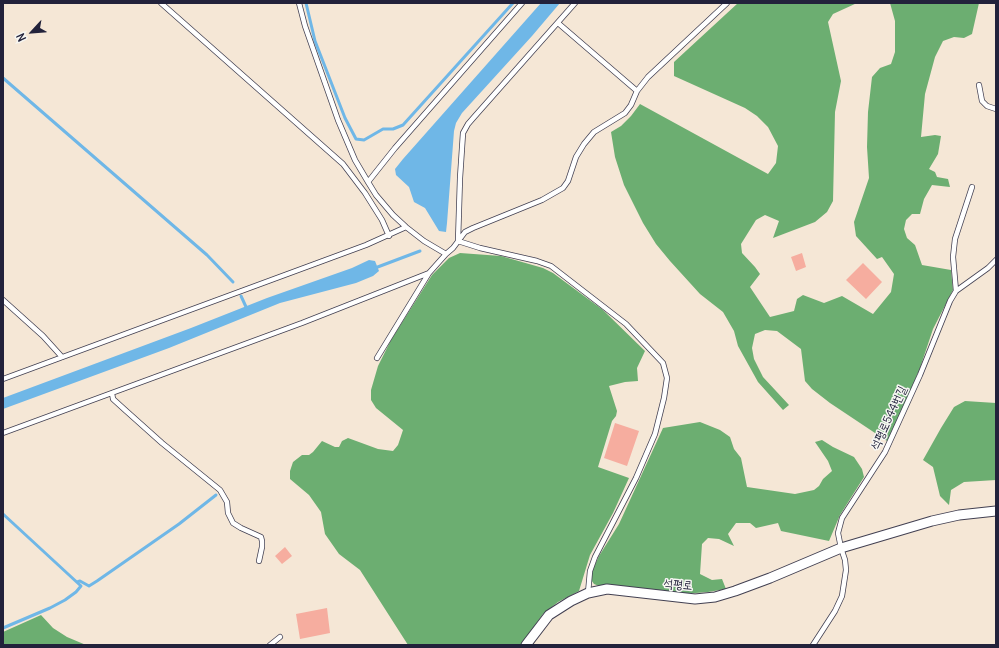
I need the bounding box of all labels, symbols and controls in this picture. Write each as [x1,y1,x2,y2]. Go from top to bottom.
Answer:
north arrow [12,12,52,52]
text: N [13,31,29,44]
street label: 석평로544번길 [868,384,910,452]
street label: 석평로 [663,577,693,593]

